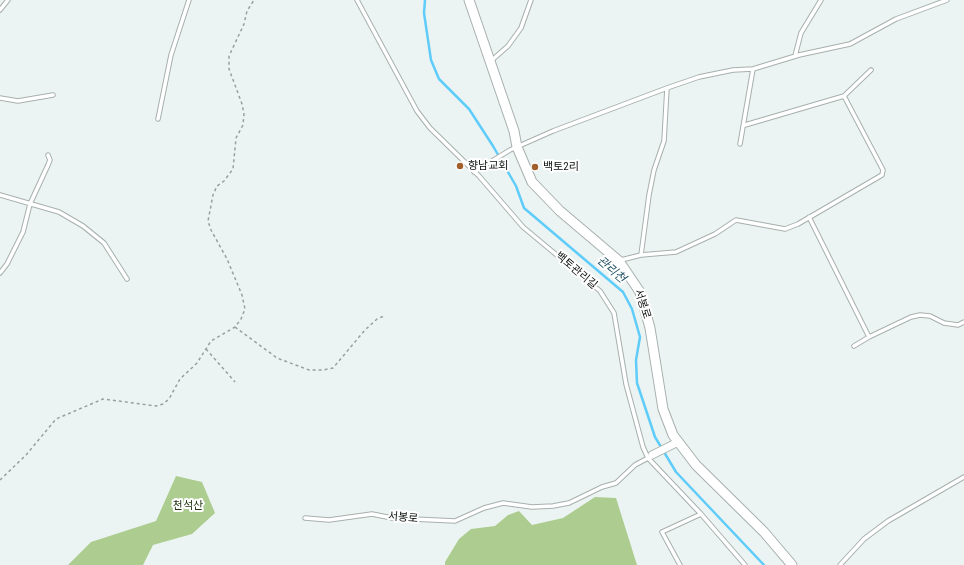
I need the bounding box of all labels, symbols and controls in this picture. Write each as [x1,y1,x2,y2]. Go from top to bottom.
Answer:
place label: 향남교회 [468,159,508,173]
place label: 백토2리 [543,160,579,174]
marker: 향남교회 [455,161,465,171]
marker: 백토2리 [530,162,540,172]
street label: 백토관리길 [552,250,600,292]
water label: 관리천 [594,254,628,286]
street label: 서봉로 [631,288,653,320]
park label: 천석산 [173,499,203,513]
street label: 서봉로 [387,510,419,526]

